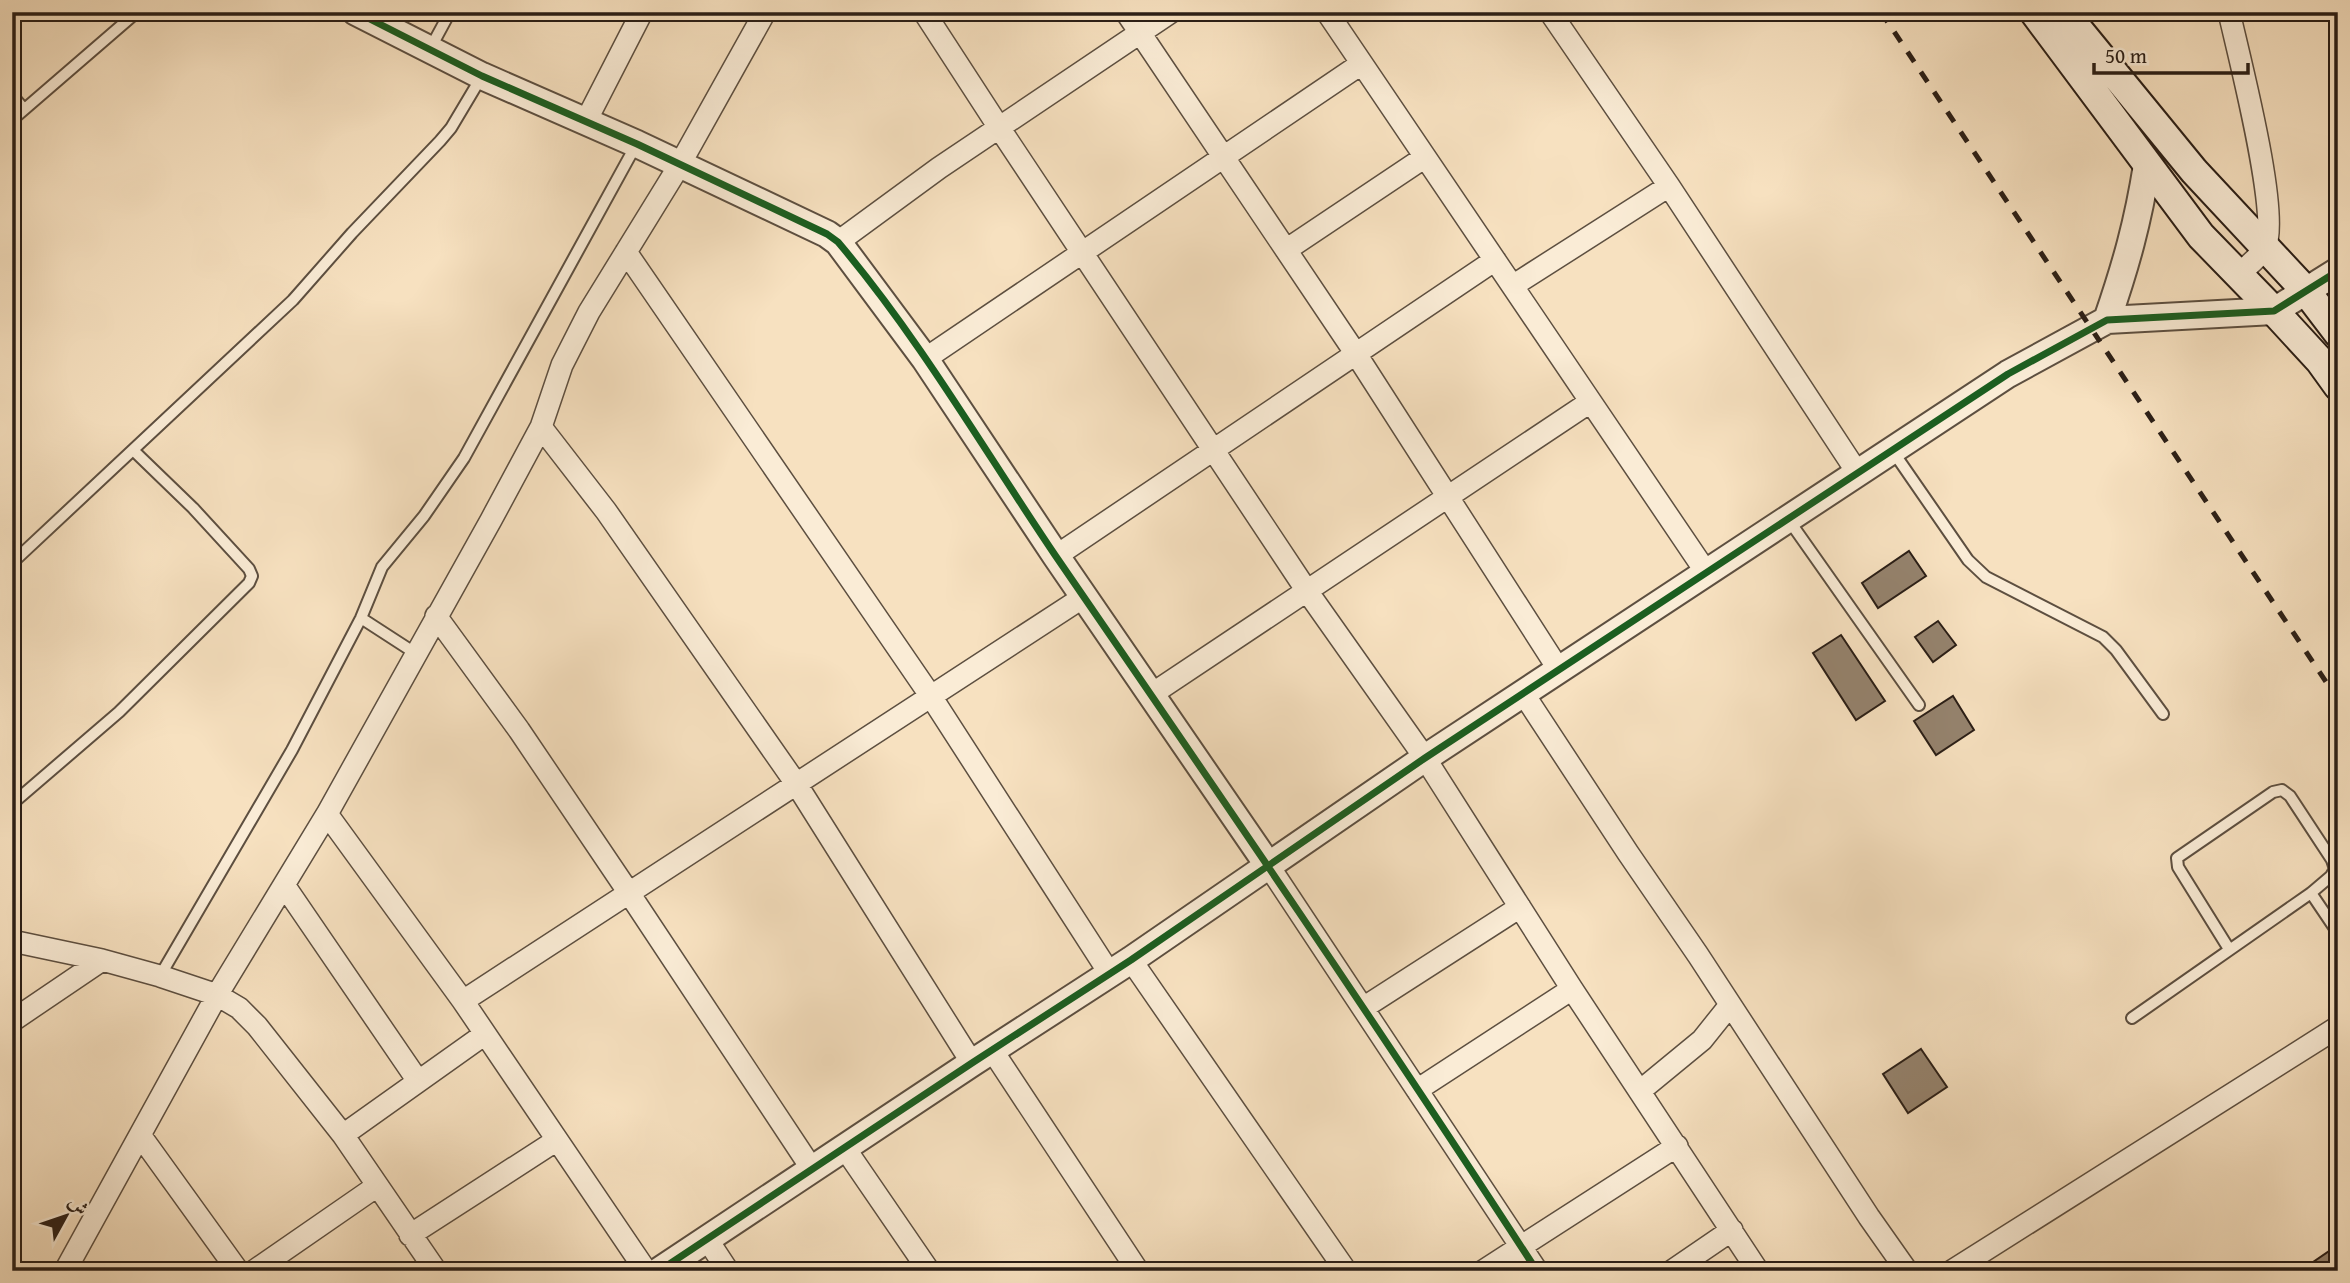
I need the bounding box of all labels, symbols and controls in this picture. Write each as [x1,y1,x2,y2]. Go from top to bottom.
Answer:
scale bar [2094,32,2248,76]
text: 50 m [2105,40,2147,71]
north arrow [32,1182,102,1252]
text: ش [62,1189,96,1221]

